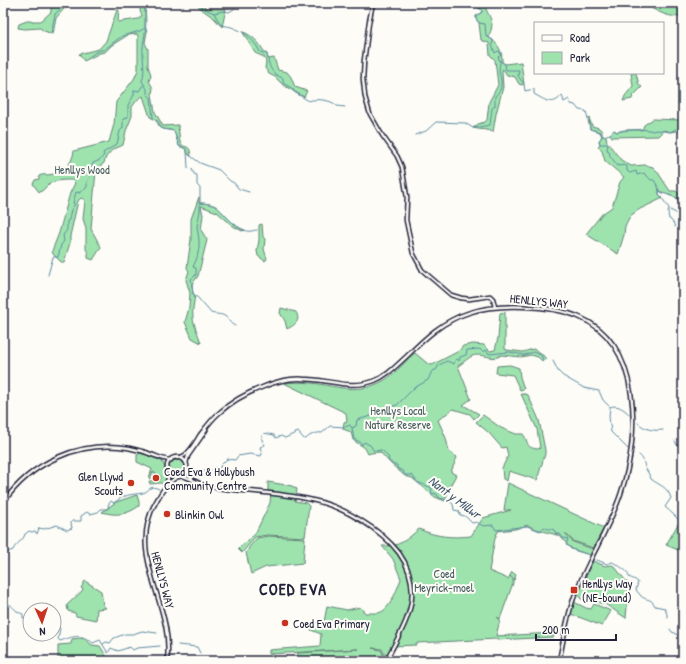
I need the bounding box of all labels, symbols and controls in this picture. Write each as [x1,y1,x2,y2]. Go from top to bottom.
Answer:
legend [534,22,664,74]
text: Road [570,29,590,46]
text: Park [570,49,590,66]
park label: Henllys Wood [54,161,110,178]
street label: HENLLYS WAY [509,289,570,313]
park label: Henllys Local Nature Reserve [365,402,431,433]
place label: Coed Eva & Hollybush Community Centre [164,463,254,494]
place label: Glen Llywd Scouts [78,468,123,499]
water label: Nant y Millwr [425,471,486,524]
marker: Coed Eva & Hollybush Community Centre [151,473,161,483]
marker: Glen Llywd Scouts [126,478,136,488]
place label: Blinkin Owl [175,506,224,523]
marker: Blinkin Owl [162,509,172,519]
street label: HENLLYS WAY [147,550,179,611]
park label: Coed Meyrick-moel [414,565,475,596]
place label: Henllys Way (NE-bound) [582,575,633,606]
district label: COED EVA [259,578,327,600]
marker: Henllys Way (NE-bound) [569,585,579,595]
north arrow [22,602,62,642]
place label: Coed Eva Primary [293,615,370,632]
scale bar [536,616,616,642]
marker: Coed Eva Primary [280,618,290,628]
text: 200 m [542,621,569,638]
text: N [39,625,46,639]

